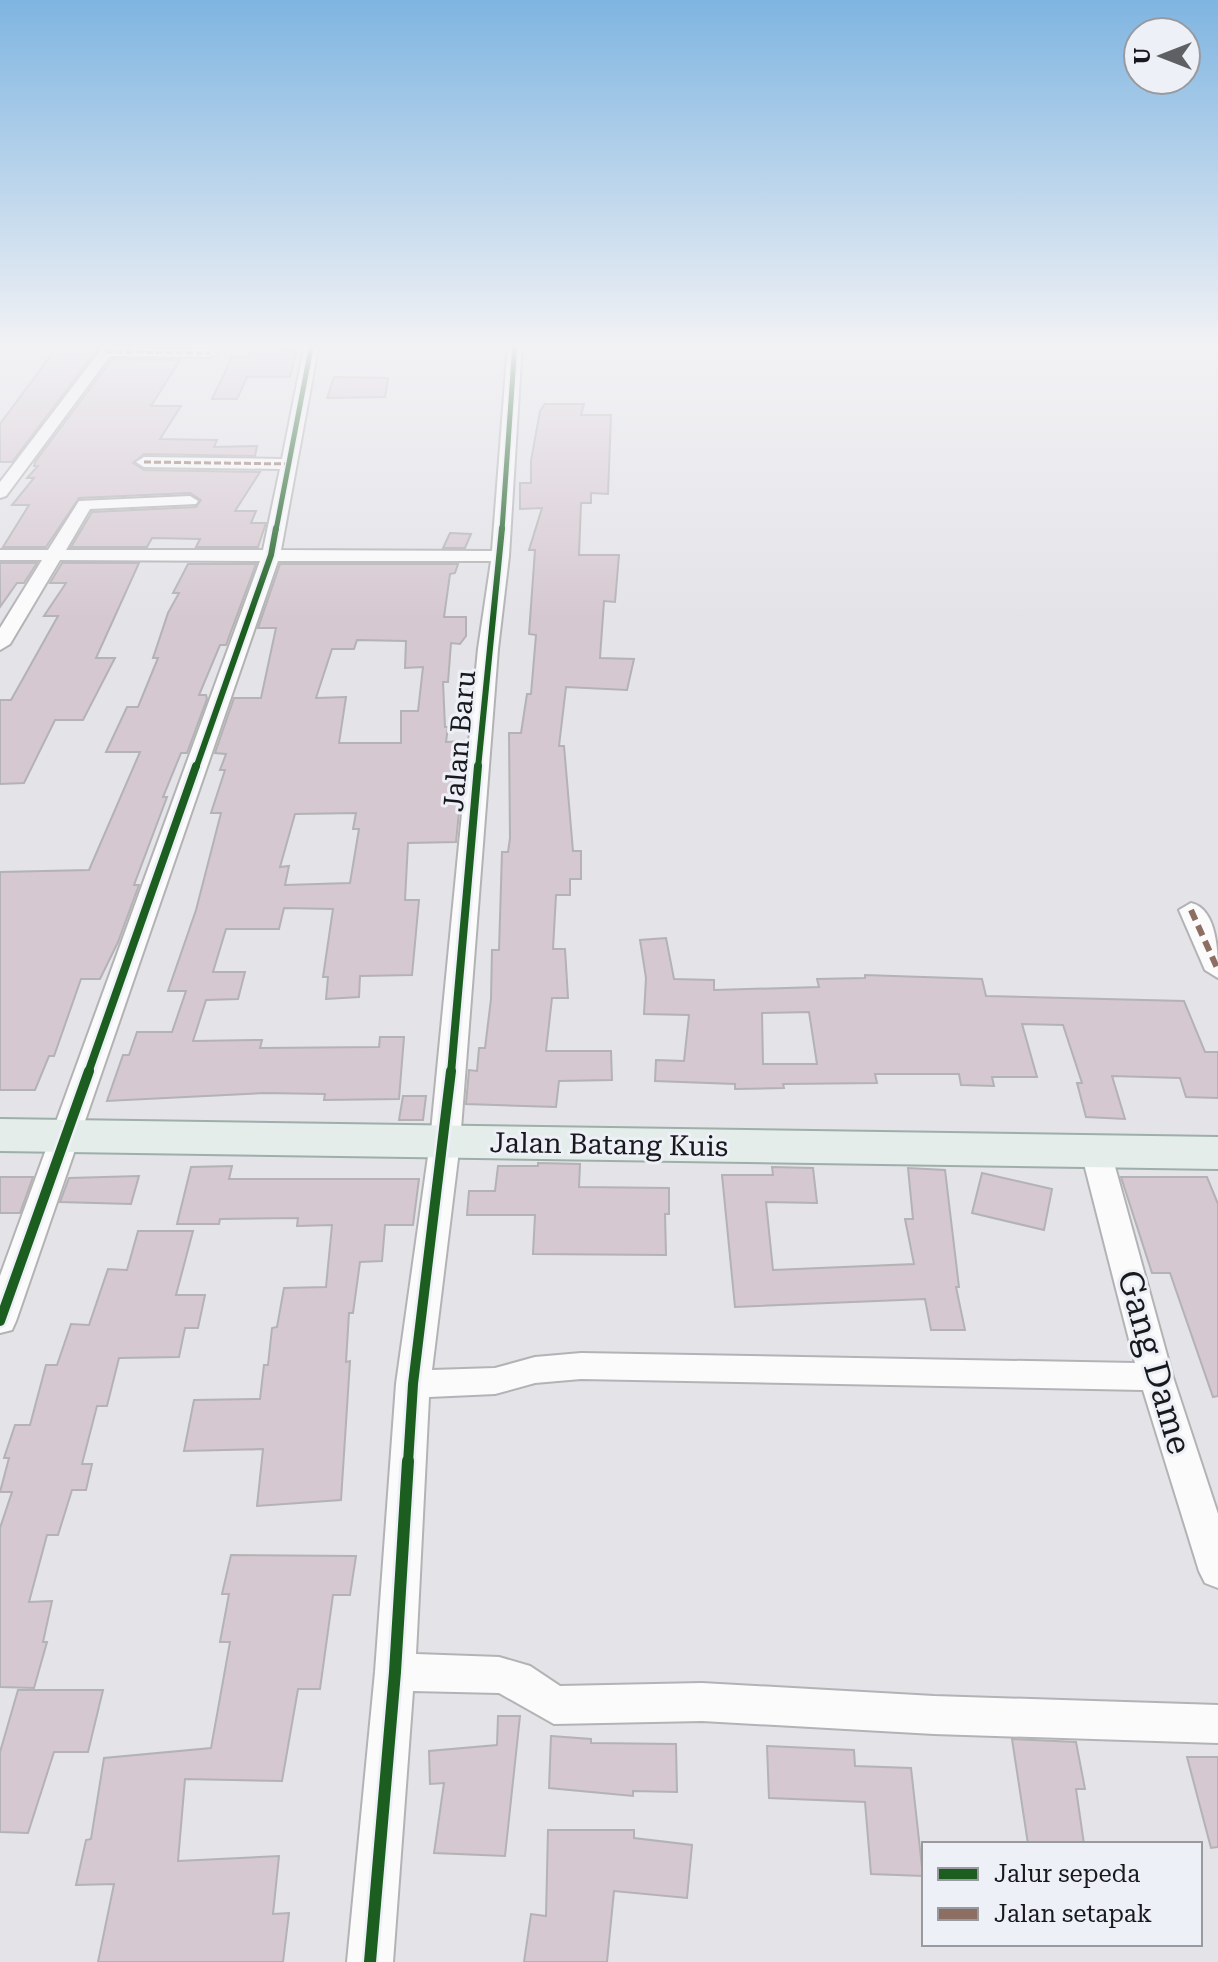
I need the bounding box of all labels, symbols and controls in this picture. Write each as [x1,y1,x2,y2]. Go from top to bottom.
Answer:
north arrow [1122,16,1202,96]
text: U [1130,47,1155,64]
street label: Jalan Baru [437,669,482,813]
street label: Jalan Batang Kuis [489,1126,729,1163]
street label: Gang Dame [1110,1265,1200,1459]
legend [922,1842,1202,1946]
text: Jalur sepeda [994,1860,1140,1888]
text: Jalan setapak [994,1900,1152,1928]

